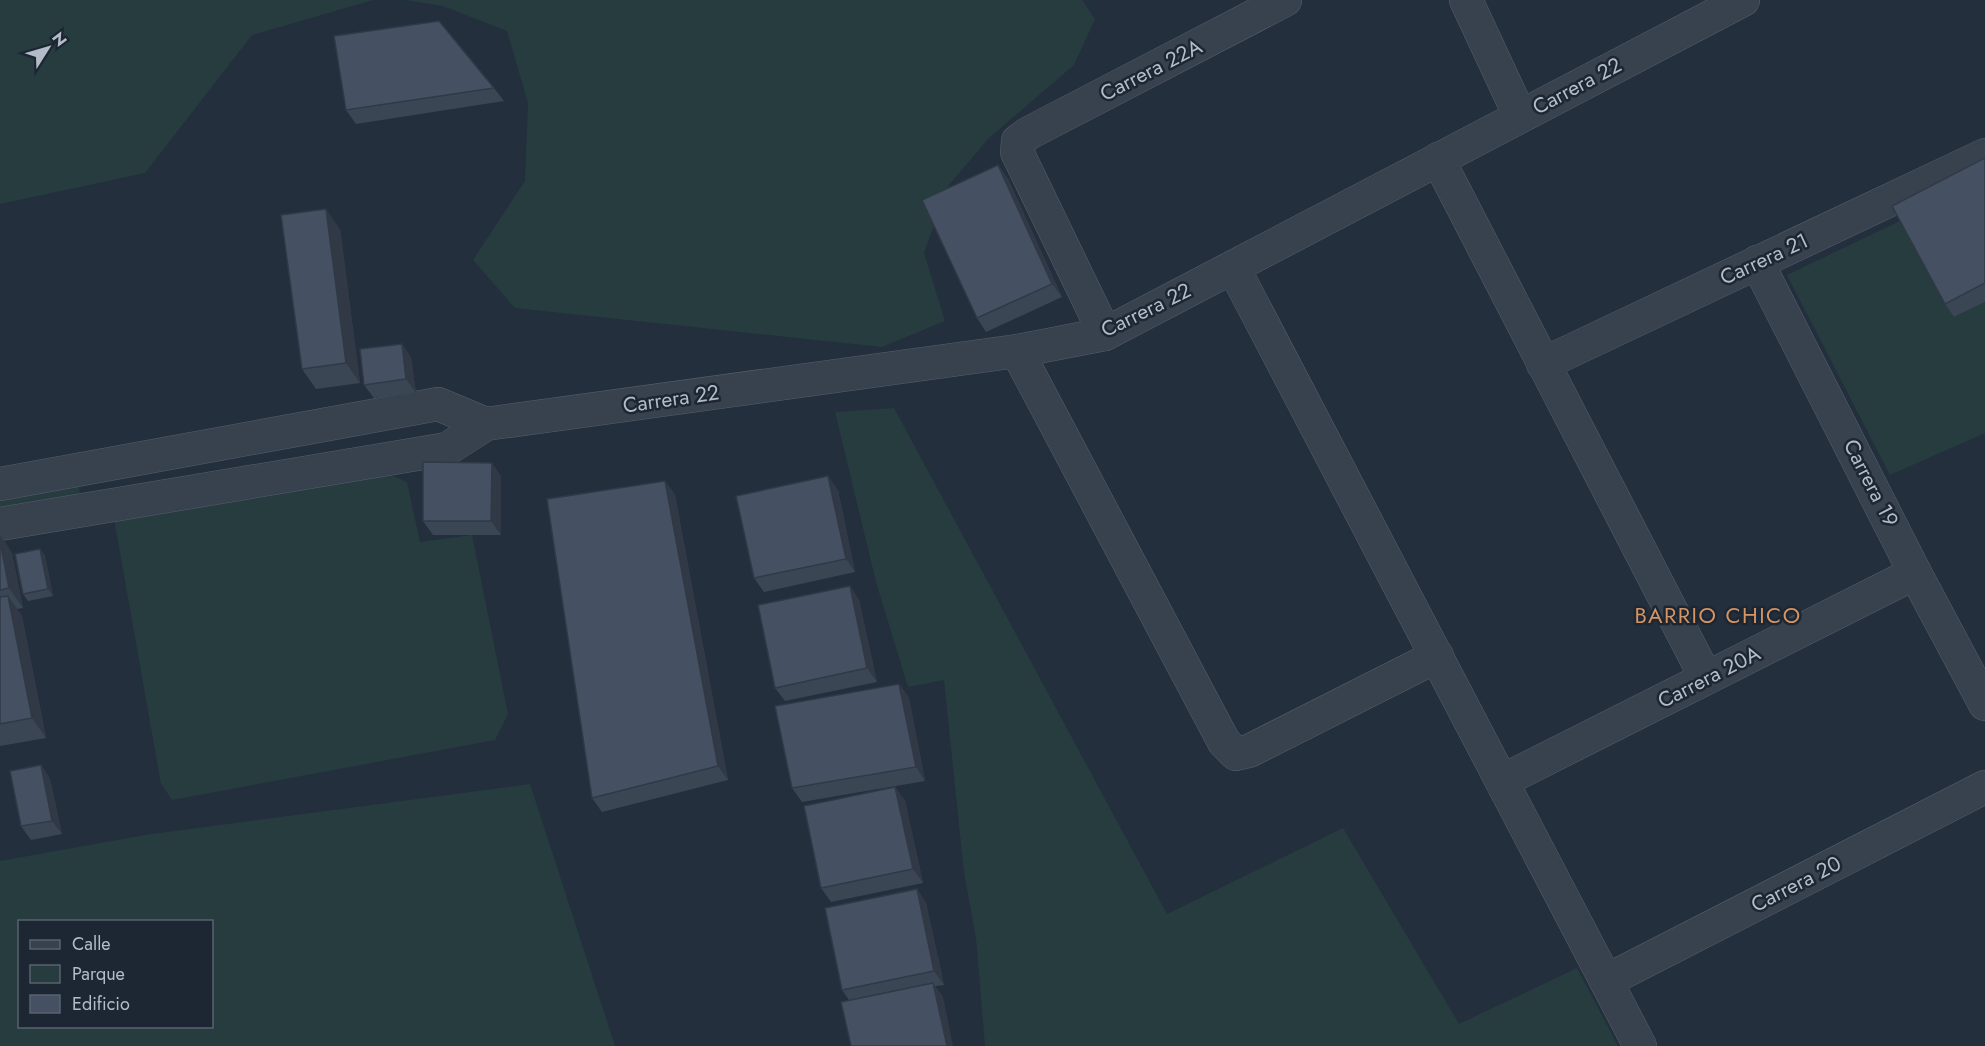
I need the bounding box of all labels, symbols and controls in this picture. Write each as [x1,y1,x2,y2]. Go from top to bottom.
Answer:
north arrow [18,18,78,78]
text: N [47,27,73,51]
street label: Carrera 22A [1095,31,1207,109]
street label: Carrera 22 [1527,50,1627,122]
street label: Carrera 21 [1715,225,1813,293]
street label: Carrera 22 [1096,275,1196,345]
street label: Carrera 22 [621,377,721,421]
street label: Carrera 19 [1836,434,1906,532]
district label: BARRIO CHICO [1634,599,1802,631]
street label: Carrera 20A [1653,638,1766,716]
street label: Carrera 20 [1746,848,1846,920]
legend [18,920,213,1028]
text: Calle [72,931,111,957]
text: Parque [72,961,125,987]
text: Edificio [72,991,130,1017]

